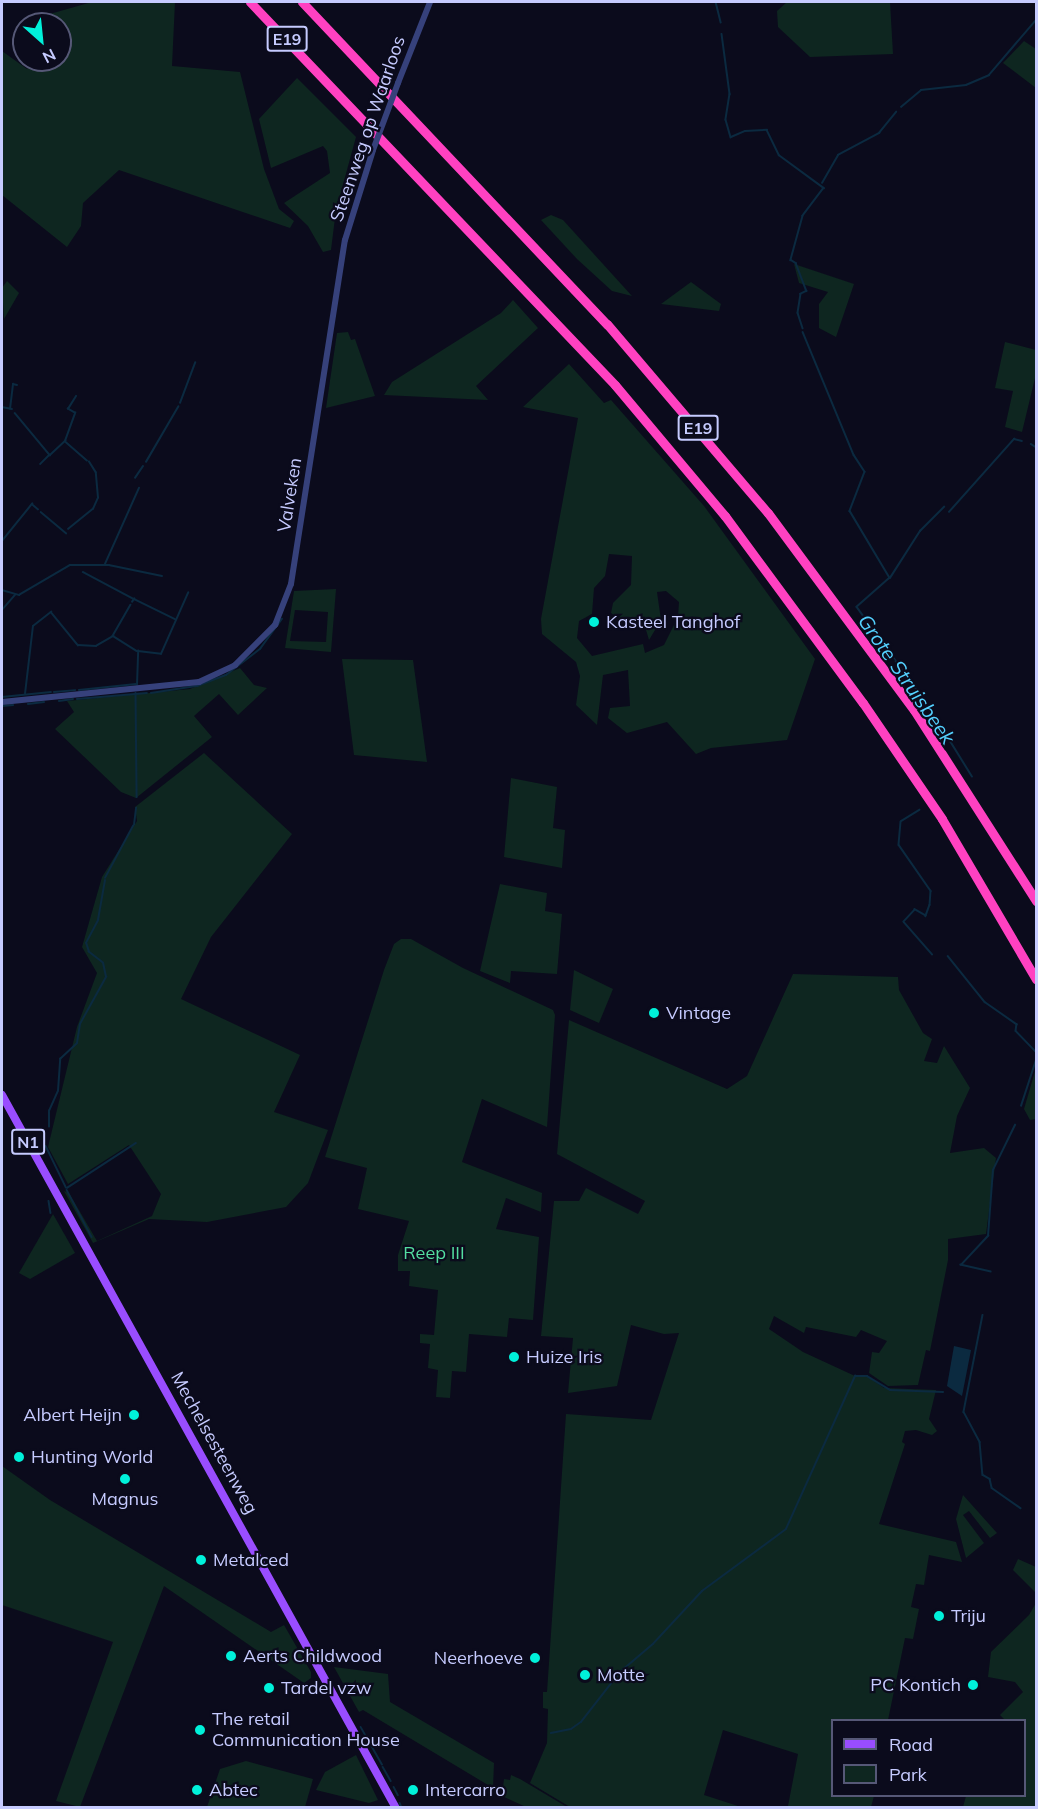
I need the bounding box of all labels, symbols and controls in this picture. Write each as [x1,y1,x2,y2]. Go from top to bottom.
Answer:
north arrow [12,12,72,72]
road number: E19 [266,26,308,52]
street label: Steenweg op Waarloos [326,33,410,225]
text: N [39,45,59,68]
road number: E19 [677,415,719,441]
street label: Valveken [273,456,307,534]
water label: Grote Struisbeek [853,609,961,749]
place label: Kasteel Tanghof [606,611,740,633]
marker: Kasteel Tanghof [587,615,601,629]
place label: Vintage [666,1002,731,1024]
marker: Vintage [647,1006,661,1020]
road number: N1 [10,1129,46,1155]
park label: Reep III [403,1242,465,1264]
place label: Huize Iris [526,1346,603,1368]
marker: Huize Iris [507,1350,521,1364]
street label: Mechelsesteenweg [166,1368,262,1518]
place label: Albert Heijn [23,1404,122,1426]
marker: Albert Heijn [127,1408,141,1422]
place label: Hunting World [31,1446,153,1468]
marker: Hunting World [12,1450,26,1464]
marker: Magnus [118,1472,132,1486]
place label: Magnus [92,1488,158,1510]
place label: Metalced [213,1549,289,1571]
marker: Metalced [194,1553,208,1567]
place label: Triju [951,1605,986,1627]
marker: Triju [932,1609,946,1623]
place label: Aerts Childwood [243,1645,382,1667]
place label: Neerhoeve [434,1647,523,1669]
marker: Aerts Childwood [224,1649,238,1663]
marker: Neerhoeve [528,1651,542,1665]
place label: Motte [597,1664,645,1686]
marker: Motte [578,1668,592,1682]
place label: PC Kontich [870,1674,961,1696]
place label: Tardel vzw [281,1677,372,1699]
marker: PC Kontich [966,1678,980,1692]
marker: Tardel vzw [262,1681,276,1695]
place label: The retail Communication House [212,1709,400,1752]
legend [831,1719,1026,1797]
marker: The retail Communication House [193,1723,207,1737]
text: Road [889,1733,933,1756]
text: Park [889,1763,927,1786]
place label: Abtec [209,1779,258,1801]
place label: Intercarro [425,1779,505,1801]
marker: Abtec [190,1783,204,1797]
marker: Intercarro [406,1783,420,1797]

